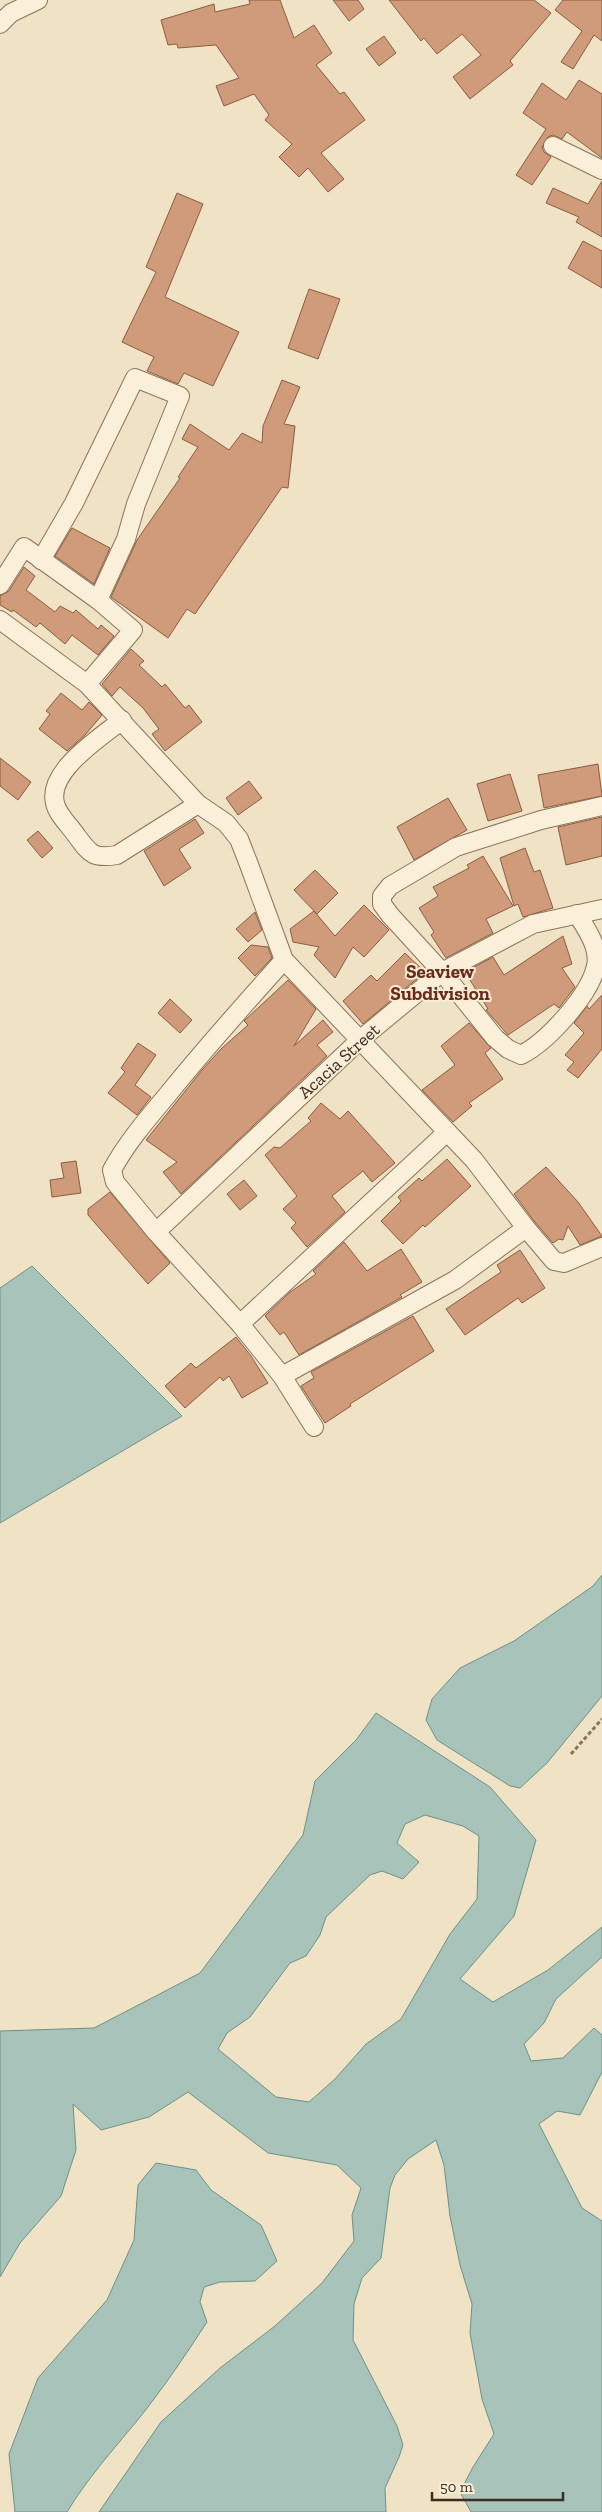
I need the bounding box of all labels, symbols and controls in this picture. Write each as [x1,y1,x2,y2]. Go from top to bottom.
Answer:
district label: Seaview Subdivision [390,960,491,1005]
street label: Acacia Street [294,1018,384,1103]
scale bar [432,2470,563,2502]
text: 50 m [440,2478,473,2496]

